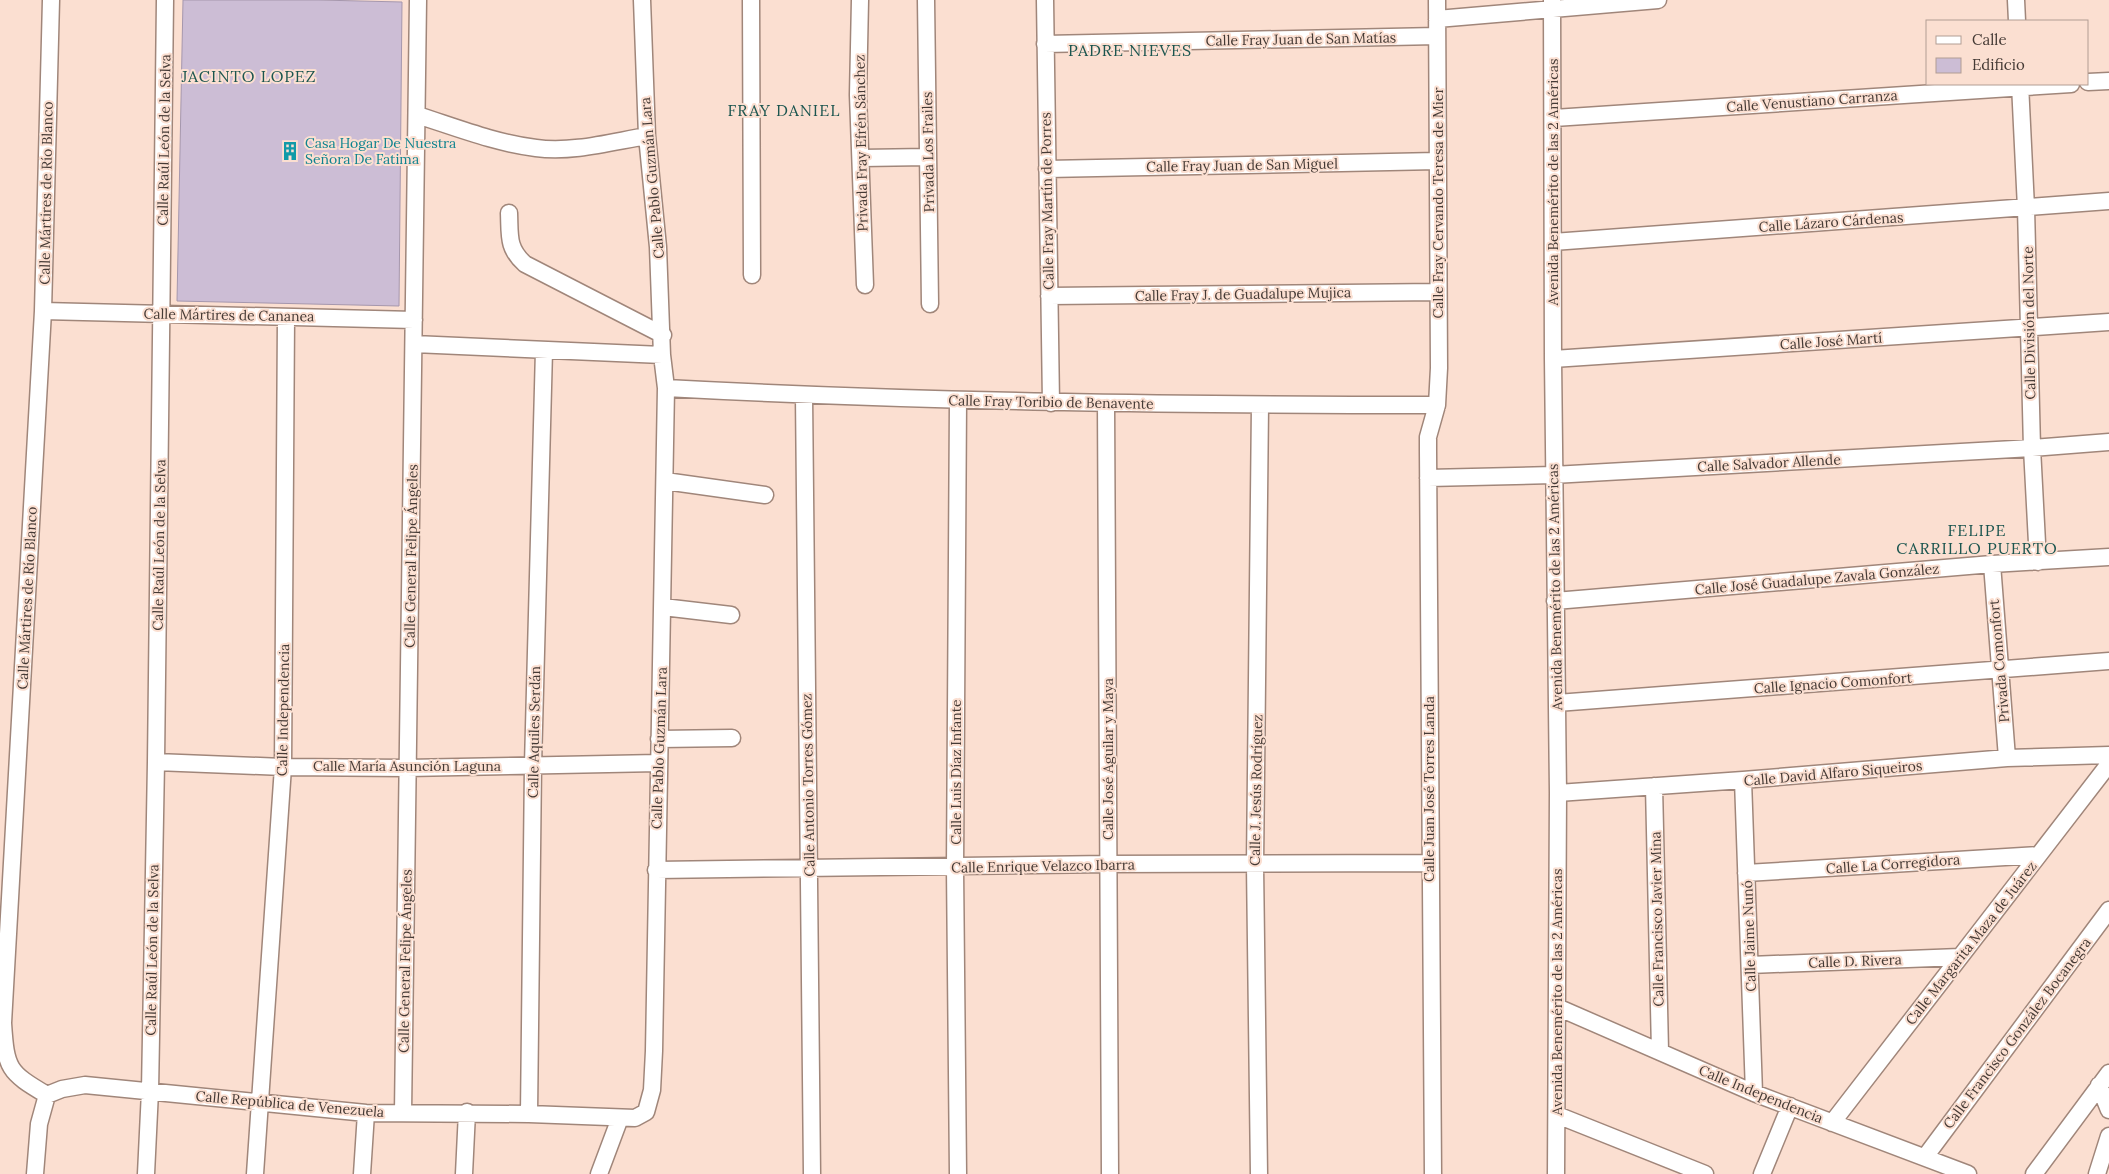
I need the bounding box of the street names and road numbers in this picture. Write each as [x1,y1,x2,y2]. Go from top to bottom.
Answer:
street label: Calle Fray Juan de San Matías [1206,28,1396,50]
street label: Calle Raúl León de la Selva [154,54,174,226]
street label: Privada Fray Efrén Sánchez [850,54,872,232]
street label: Avenida Benemérito de las 2 Américas [1544,59,1562,306]
street label: Calle Venustiano Carranza [1726,86,1898,116]
street label: Calle Fray Cervando Teresa de Mier [1429,88,1447,318]
street label: Privada Los Frailes [918,91,938,213]
street label: Calle Pablo Guzmán Lara [636,96,668,260]
street label: Calle Mártires de Río Blanco [35,101,57,285]
street label: Calle Fray Martín de Porres [1036,112,1058,290]
street label: Calle Fray Juan de San Miguel [1146,154,1338,176]
street label: Calle Lázaro Cárdenas [1758,208,1904,236]
street label: Calle División del Norte [2019,246,2039,400]
street label: Calle Fray J. de Guadalupe Mujica [1135,283,1351,305]
street label: Calle Mártires de Cananea [143,305,315,325]
street label: Calle José Martí [1779,328,1883,354]
street label: Calle Fray Toribio de Benavente [948,391,1154,413]
street label: Calle Salvador Allende [1697,450,1842,476]
street label: Calle Raúl León de la Selva [149,459,169,631]
street label: Avenida Benemérito de las 2 Américas [1544,463,1566,712]
street label: Calle General Felipe Ángeles [400,464,422,648]
street label: Calle Mártires de Río Blanco [13,506,41,690]
street label: Calle José Guadalupe Zavala González [1694,559,1940,599]
street label: Privada Comonfort [1985,598,2013,723]
street label: Calle Independencia [273,644,293,776]
street label: Calle Aquiles Serdán [524,665,544,798]
street label: Calle Pablo Guzmán Lara [647,667,671,829]
street label: Calle Ignacio Comonfort [1753,668,1913,698]
street label: Calle José Aguilar y Maya [1099,678,1117,840]
street label: Calle Antonio Torres Gómez [797,693,819,877]
street label: Calle Juan José Torres Landa [1420,696,1438,882]
street label: Calle Luis Díaz Infante [947,699,965,845]
street label: Calle J. Jesús Rodríguez [1246,714,1266,866]
street label: Calle David Alfaro Siqueiros [1743,756,1923,790]
street label: Calle María Asunción Laguna [313,757,501,775]
street label: Calle Francisco Javier Mina [1646,831,1668,1007]
street label: Calle La Corregidora [1825,850,1961,878]
street label: Calle Enrique Velazco Ibarra [951,855,1135,877]
street label: Calle Margarita Maza de Juárez [1901,858,2041,1028]
street label: Calle Raúl León de la Selva [142,864,162,1036]
street label: Calle General Felipe Ángeles [394,869,416,1053]
street label: Avenida Benemérito de las 2 Américas [1548,869,1566,1116]
street label: Calle Jaime Nunó [1738,880,1760,992]
street label: Calle Francisco González Bocanegra [1939,934,2095,1132]
street label: Calle D. Rivera [1808,950,1902,972]
street label: Calle Independencia [1696,1061,1826,1127]
street label: Calle República de Venezuela [195,1087,385,1121]

